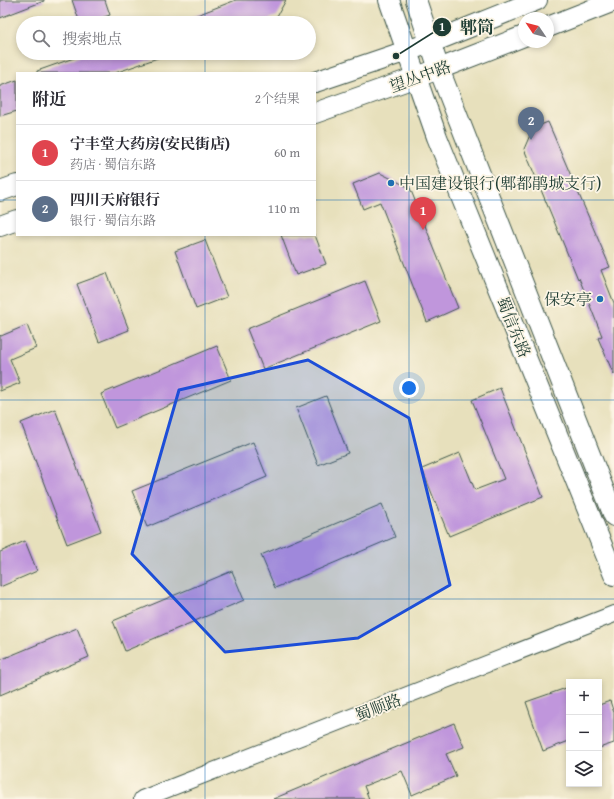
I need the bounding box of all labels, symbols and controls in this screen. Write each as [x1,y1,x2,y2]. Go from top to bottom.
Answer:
callout: 郫筒 [432,12,502,41]
north arrow [518,12,554,48]
text: 郫筒 [460,14,494,39]
search box [16,16,316,60]
text: 1 [439,18,445,35]
icon: search [30,27,52,49]
text: 搜索地点 [62,28,122,49]
street label: 望丛中路 [386,54,454,98]
text: 附近 [32,86,66,111]
text: 2个结果 [255,89,300,108]
pin: 2 [518,107,544,140]
text: 宁丰堂大药房(安民街店) [70,133,230,154]
text: 1 [42,143,48,162]
text: 60 m [274,143,300,162]
text: 药店 · 蜀信东路 [70,155,156,174]
place label: 中国建设银行(郫都鹃城支行) [399,171,601,195]
marker: 中国建设银行(郫都鹃城支行) [386,178,396,188]
text: 四川天府银行 [70,189,160,210]
pin: 1 [410,197,436,230]
text: 2 [42,199,48,218]
text: 110 m [268,199,300,218]
text: 银行 · 蜀信东路 [70,211,156,230]
place label: 保安亭 [544,287,592,311]
street label: 蜀信东路 [491,293,537,361]
marker: 保安亭 [595,294,605,304]
your location [399,378,419,398]
map controls [566,679,602,787]
button: + [566,679,602,715]
street label: 蜀顺路 [351,687,405,727]
button: − [566,715,602,751]
button: layers [566,751,602,787]

